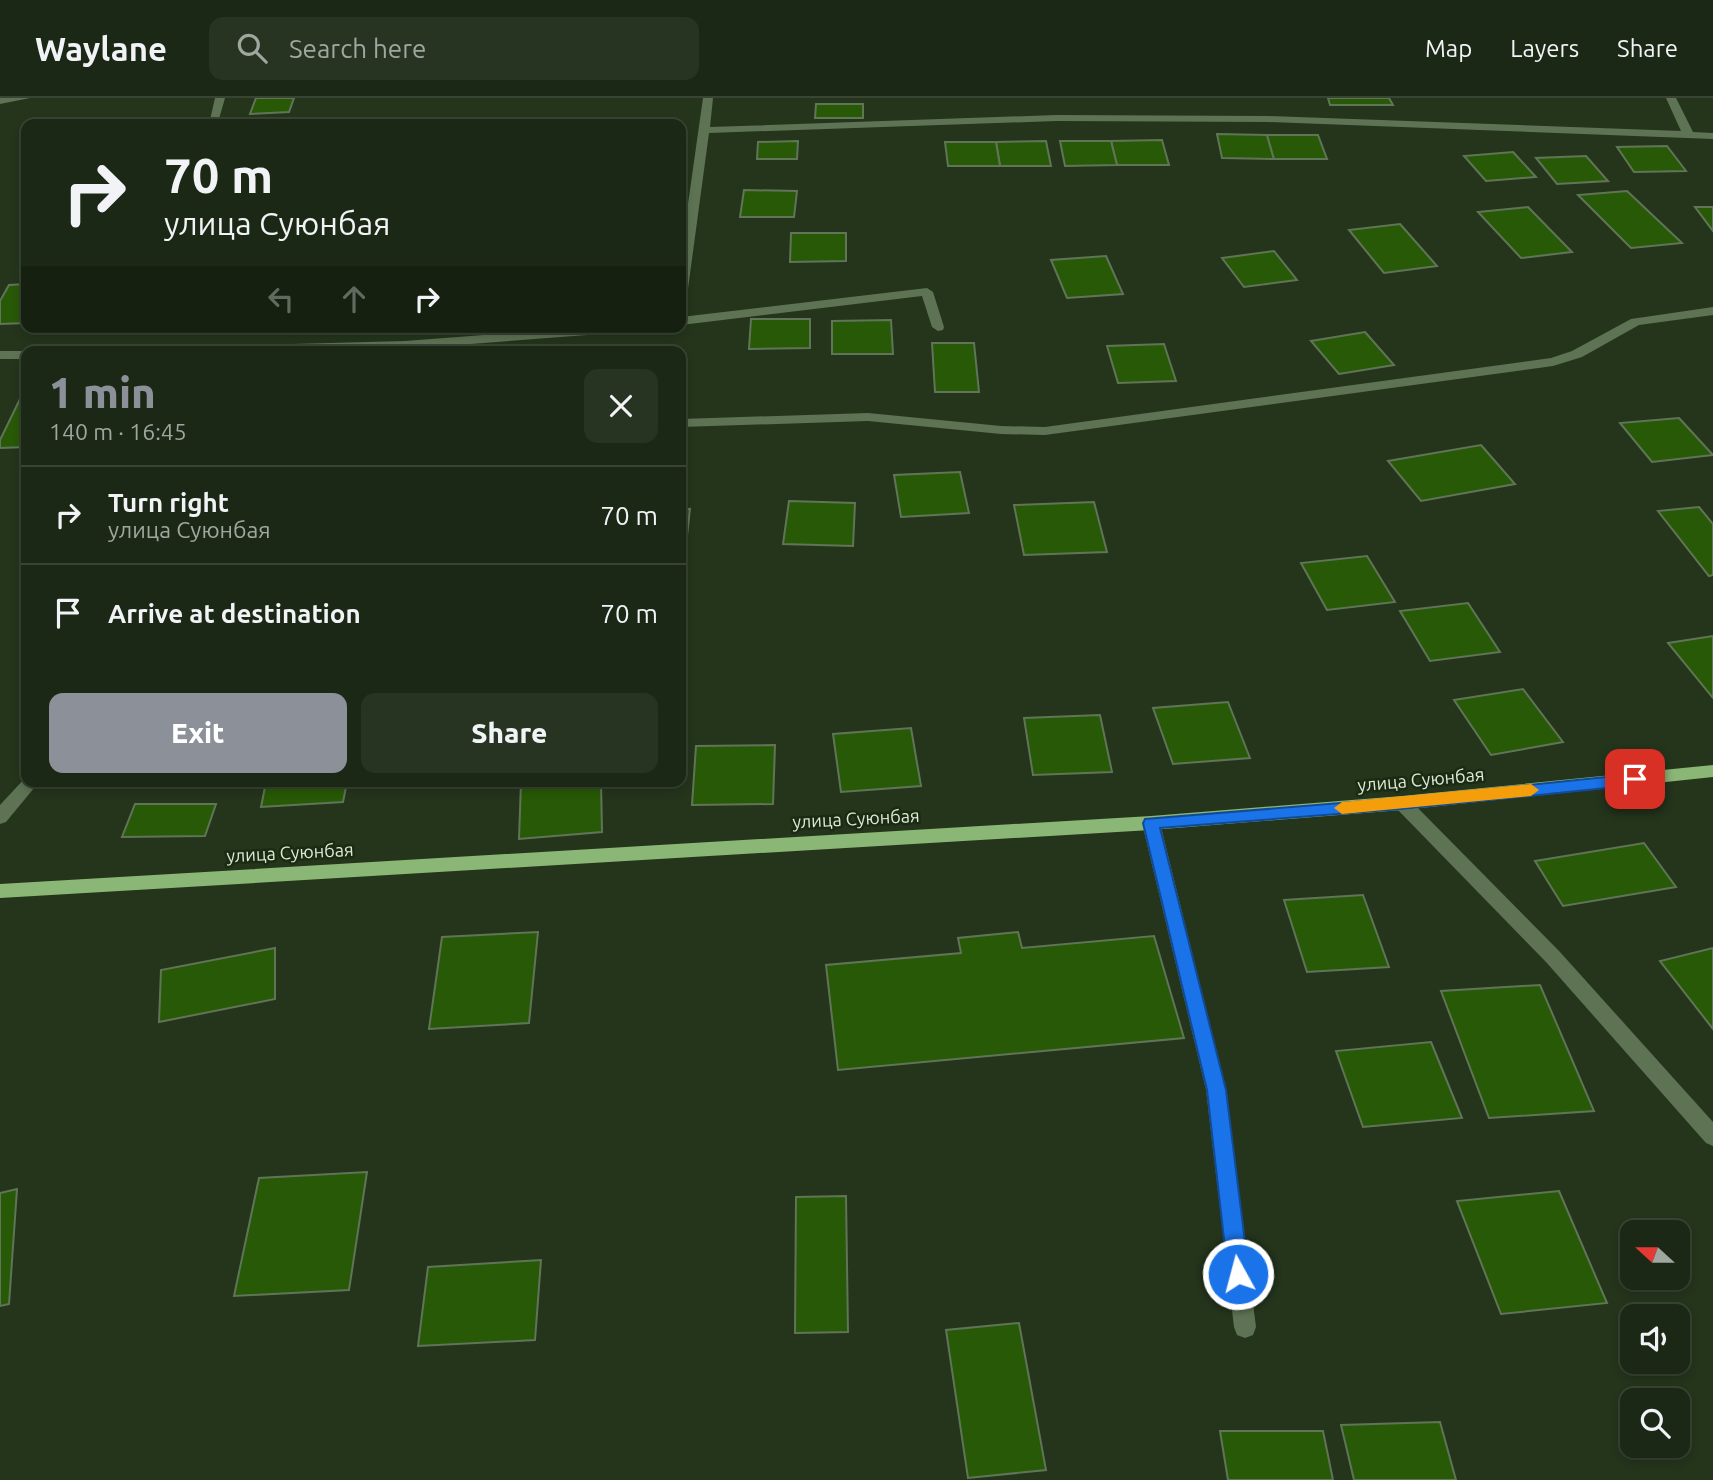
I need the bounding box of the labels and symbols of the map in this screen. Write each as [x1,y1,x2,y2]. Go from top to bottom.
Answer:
pin [1605,749,1665,809]
street label: улица Суюнбая [1357,763,1485,795]
street label: улица Суюнбая [792,805,920,831]
street label: улица Суюнбая [226,839,354,865]
north arrow [1620,1220,1690,1290]
position arrow [1201,1237,1275,1311]

